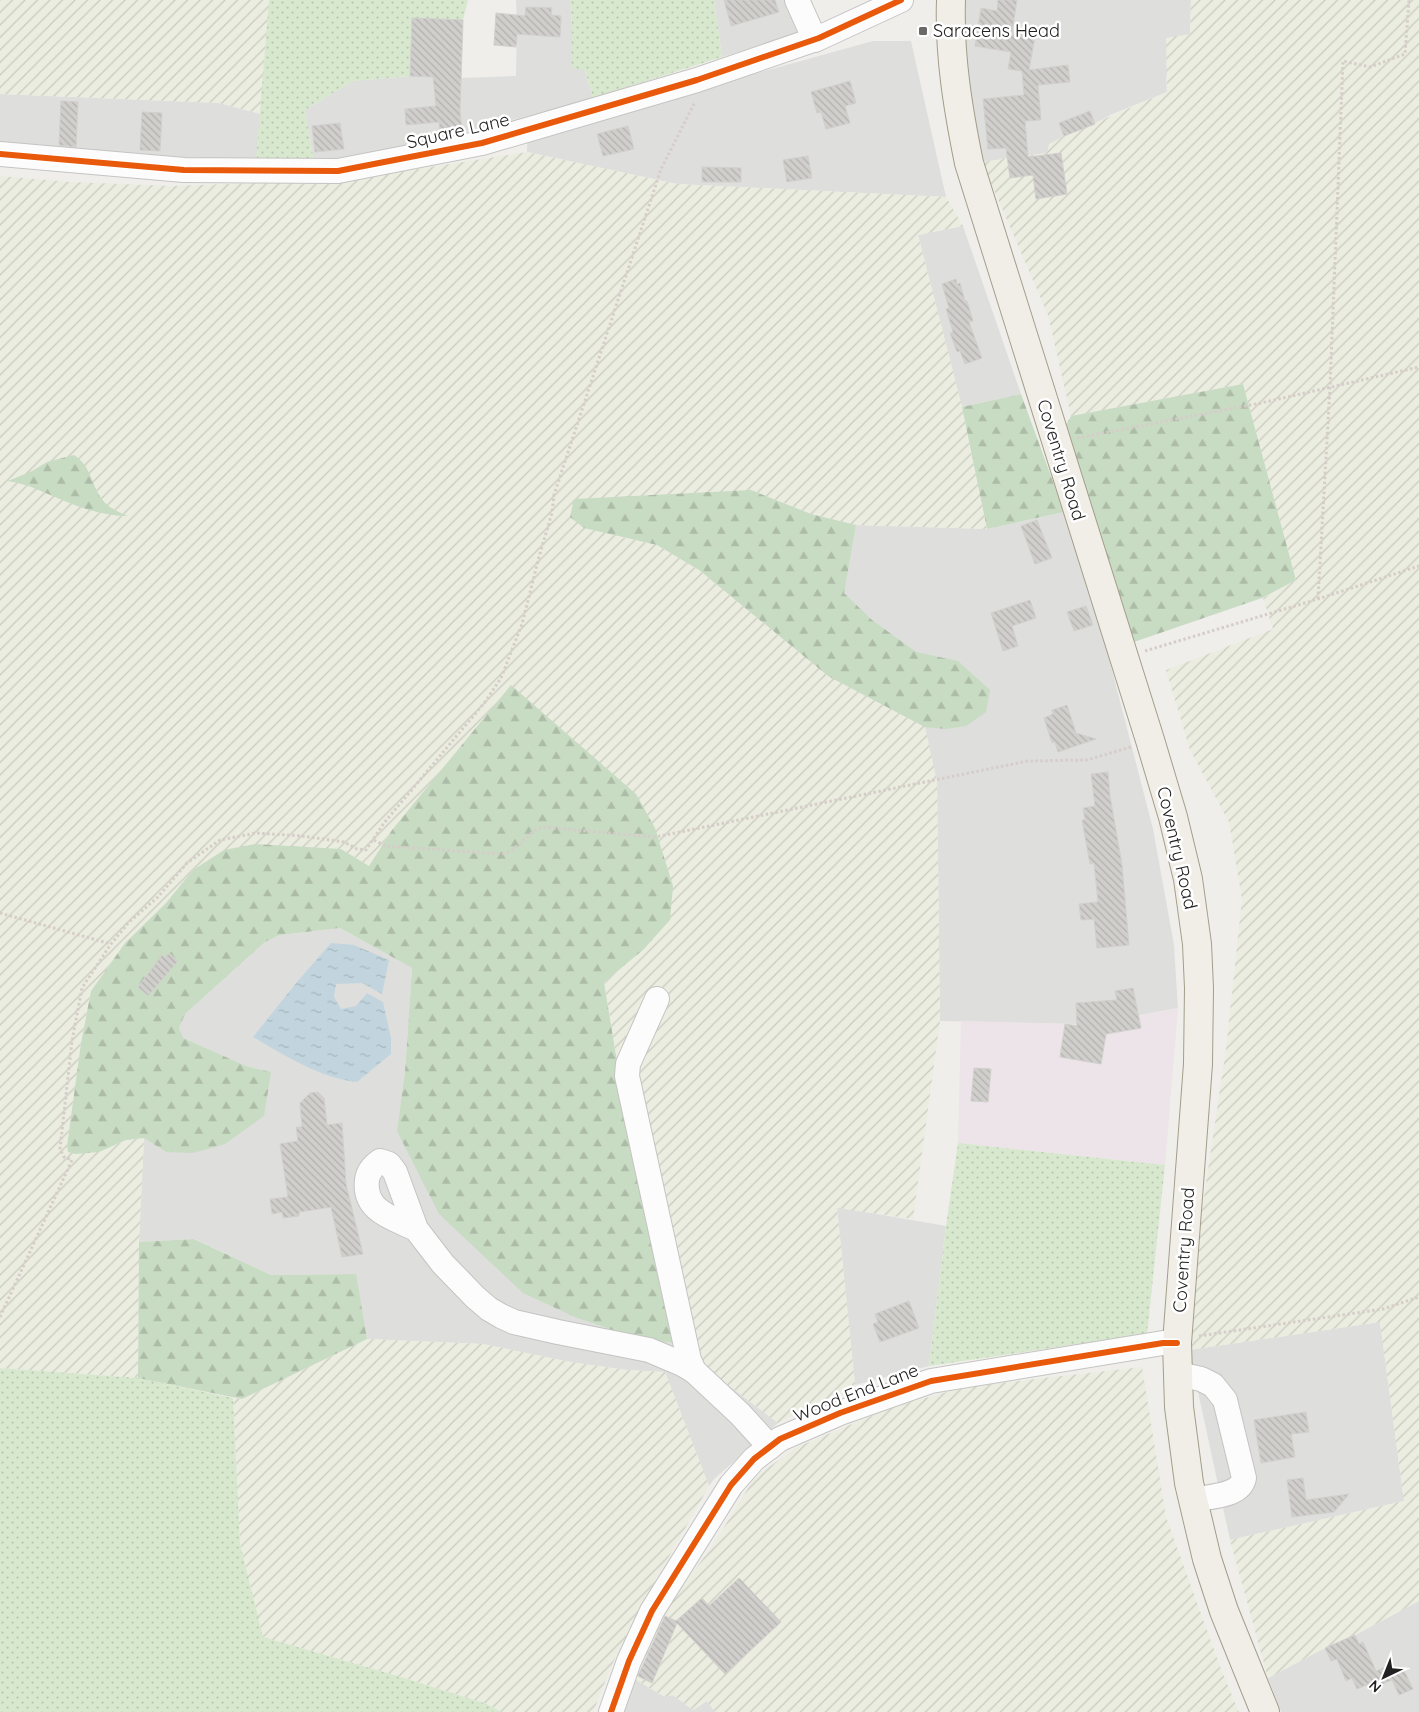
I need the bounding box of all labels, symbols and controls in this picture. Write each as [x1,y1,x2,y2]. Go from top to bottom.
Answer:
place label: Saracens Head [933,19,1060,42]
marker: Saracens Head [917,25,929,37]
street label: Square Lane [404,108,512,154]
street label: Coventry Road [1032,397,1091,523]
street label: Coventry Road [1152,784,1203,912]
street label: Coventry Road [1168,1187,1199,1313]
street label: Wood End Lane [790,1358,922,1427]
north arrow [1359,1652,1409,1702]
text: N [1365,1676,1385,1697]

